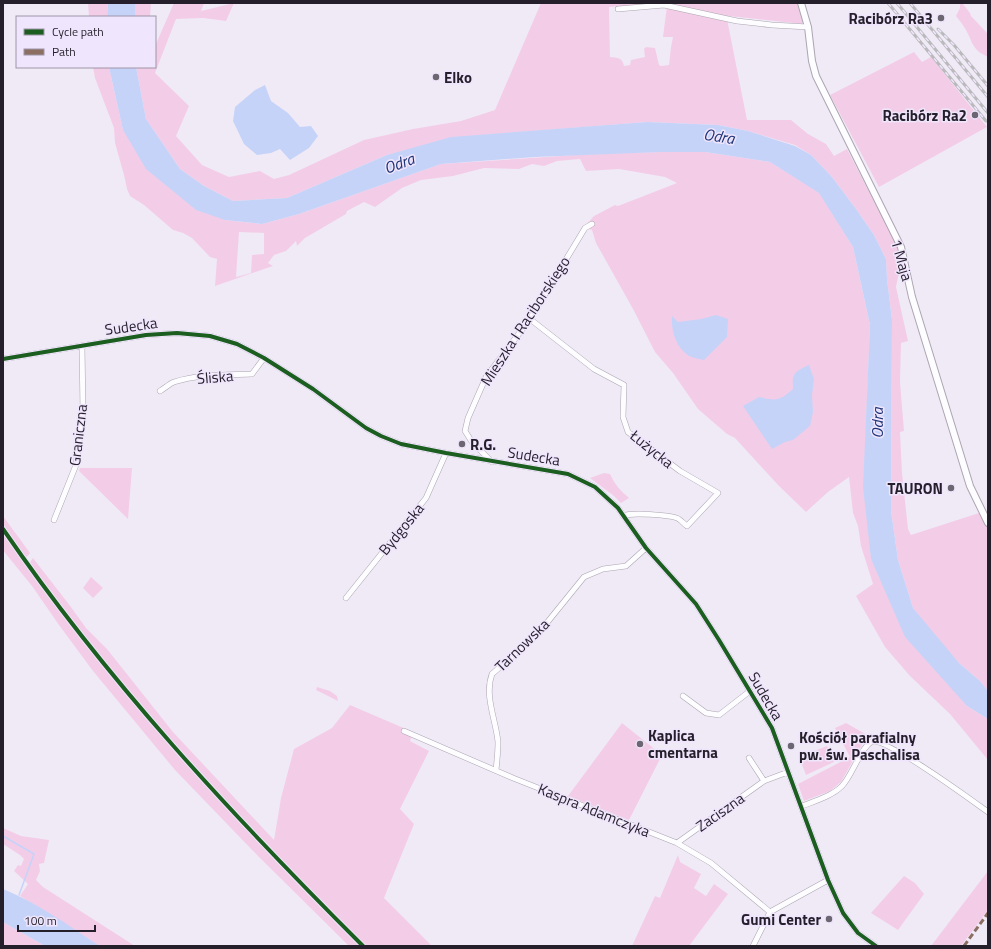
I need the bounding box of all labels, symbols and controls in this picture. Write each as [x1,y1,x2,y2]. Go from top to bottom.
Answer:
place label: Racibórz Ra3 [848,7,933,30]
marker: Racibórz Ra3 [936,13,946,23]
legend [16,16,156,68]
text: Cycle path [52,22,104,41]
text: Path [52,42,76,61]
place label: Elko [444,66,472,89]
marker: Elko [431,72,441,82]
place label: Racibórz Ra2 [882,104,967,127]
marker: Racibórz Ra2 [970,110,980,120]
water label: Odra [702,122,737,150]
water label: Odra [380,146,419,180]
street label: 1 Maja [885,236,919,284]
street label: Mieszka I Raciborskiego [474,252,576,390]
street label: Sudecka [103,311,159,341]
street label: Śliska [196,364,235,390]
street label: Graniczna [63,402,93,467]
water label: Odra [865,407,889,438]
street label: Łużycka [624,424,679,474]
place label: R.G. [470,433,496,456]
marker: R.G. [457,439,467,449]
street label: Sudecka [506,441,562,472]
place label: TAURON [887,477,943,500]
marker: TAURON [946,483,956,493]
street label: Bydgoska [373,498,430,560]
street label: Tarnowska [489,613,555,677]
street label: Sudecka [743,667,789,725]
place label: Kaplica cmentarna [648,724,718,764]
place label: Kościół parafialny pw. św. Paschalisa [799,726,920,766]
marker: Kaplica cmentarna [635,739,645,749]
marker: Kościół parafialny pw. św. Paschalisa [786,741,796,751]
street label: Kaspra Adamczyka [535,777,654,843]
street label: Zaciszna [691,787,749,837]
scale bar [18,907,95,933]
place label: Gumi Center [741,908,821,931]
text: 100 m [24,911,57,930]
marker: Gumi Center [824,914,834,924]

